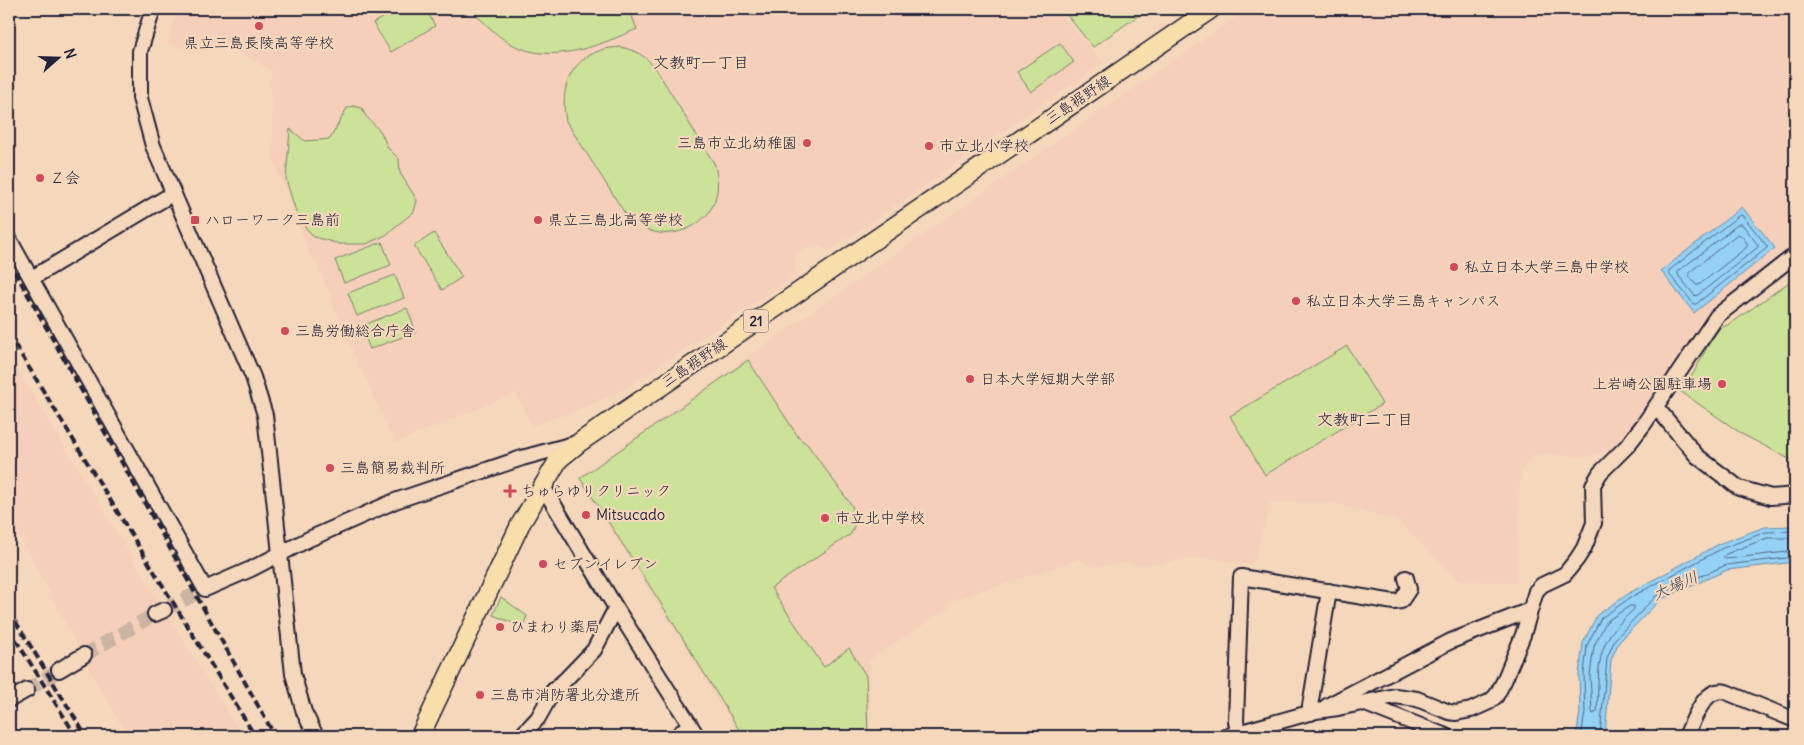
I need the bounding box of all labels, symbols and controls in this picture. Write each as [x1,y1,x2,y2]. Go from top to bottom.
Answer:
marker: 県立三島長陵高等学校 [253,20,265,32]
north arrow [32,32,82,82]
place label: 県立三島長陵高等学校 [184,33,334,52]
text: N [60,46,80,61]
district label: 文教町一丁目 [653,52,749,72]
street label: 三島裾野線 [1041,71,1114,128]
place label: 三島市立北幼稚園 [677,133,797,152]
place label: 市立北小学校 [939,136,1029,155]
marker: 三島市立北幼稚園 [801,137,813,149]
marker: 市立北小学校 [923,140,935,152]
place label: Ｚ会 [50,168,80,187]
marker: Ｚ会 [34,172,46,184]
place label: ハローワーク三島前 [205,210,340,229]
place label: 県立三島北高等学校 [548,210,683,229]
marker: ハローワーク三島前 [189,214,201,226]
marker: 県立三島北高等学校 [532,214,544,226]
place label: 私立日本大学三島中学校 [1464,257,1629,276]
marker: 私立日本大学三島中学校 [1448,261,1460,273]
place label: 私立日本大学三島キャンパス [1306,291,1500,310]
marker: 私立日本大学三島キャンパス [1290,295,1302,307]
road number: 21 [744,310,768,332]
place label: 三島労働総合庁舎 [295,321,415,340]
marker: 三島労働総合庁舎 [279,325,291,337]
street label: 三島裾野線 [657,334,730,391]
place label: 日本大学短期大学部 [980,369,1115,388]
marker: 日本大学短期大学部 [964,373,976,385]
place label: 上岩崎公園駐車場 [1592,374,1712,393]
marker: 上岩崎公園駐車場 [1716,378,1728,390]
district label: 文教町二丁目 [1317,409,1413,429]
place label: 三島簡易裁判所 [340,458,445,477]
marker: 三島簡易裁判所 [324,462,336,474]
place label: ちゅらゆりクリニック [521,481,671,500]
marker: ちゅらゆりクリニック [503,484,517,498]
place label: Mitsucado [596,505,665,524]
place label: 市立北中学校 [835,508,925,527]
marker: Mitsucado [580,509,592,521]
marker: 市立北中学校 [819,512,831,524]
place label: セブンイレブン [553,554,658,573]
marker: セブンイレブン [537,558,549,570]
water label: 大場川 [1649,566,1701,604]
place label: ひまわり薬局 [510,617,600,636]
marker: ひまわり薬局 [494,621,506,633]
place label: 三島市消防署北分遣所 [490,685,640,704]
marker: 三島市消防署北分遣所 [474,689,486,701]

